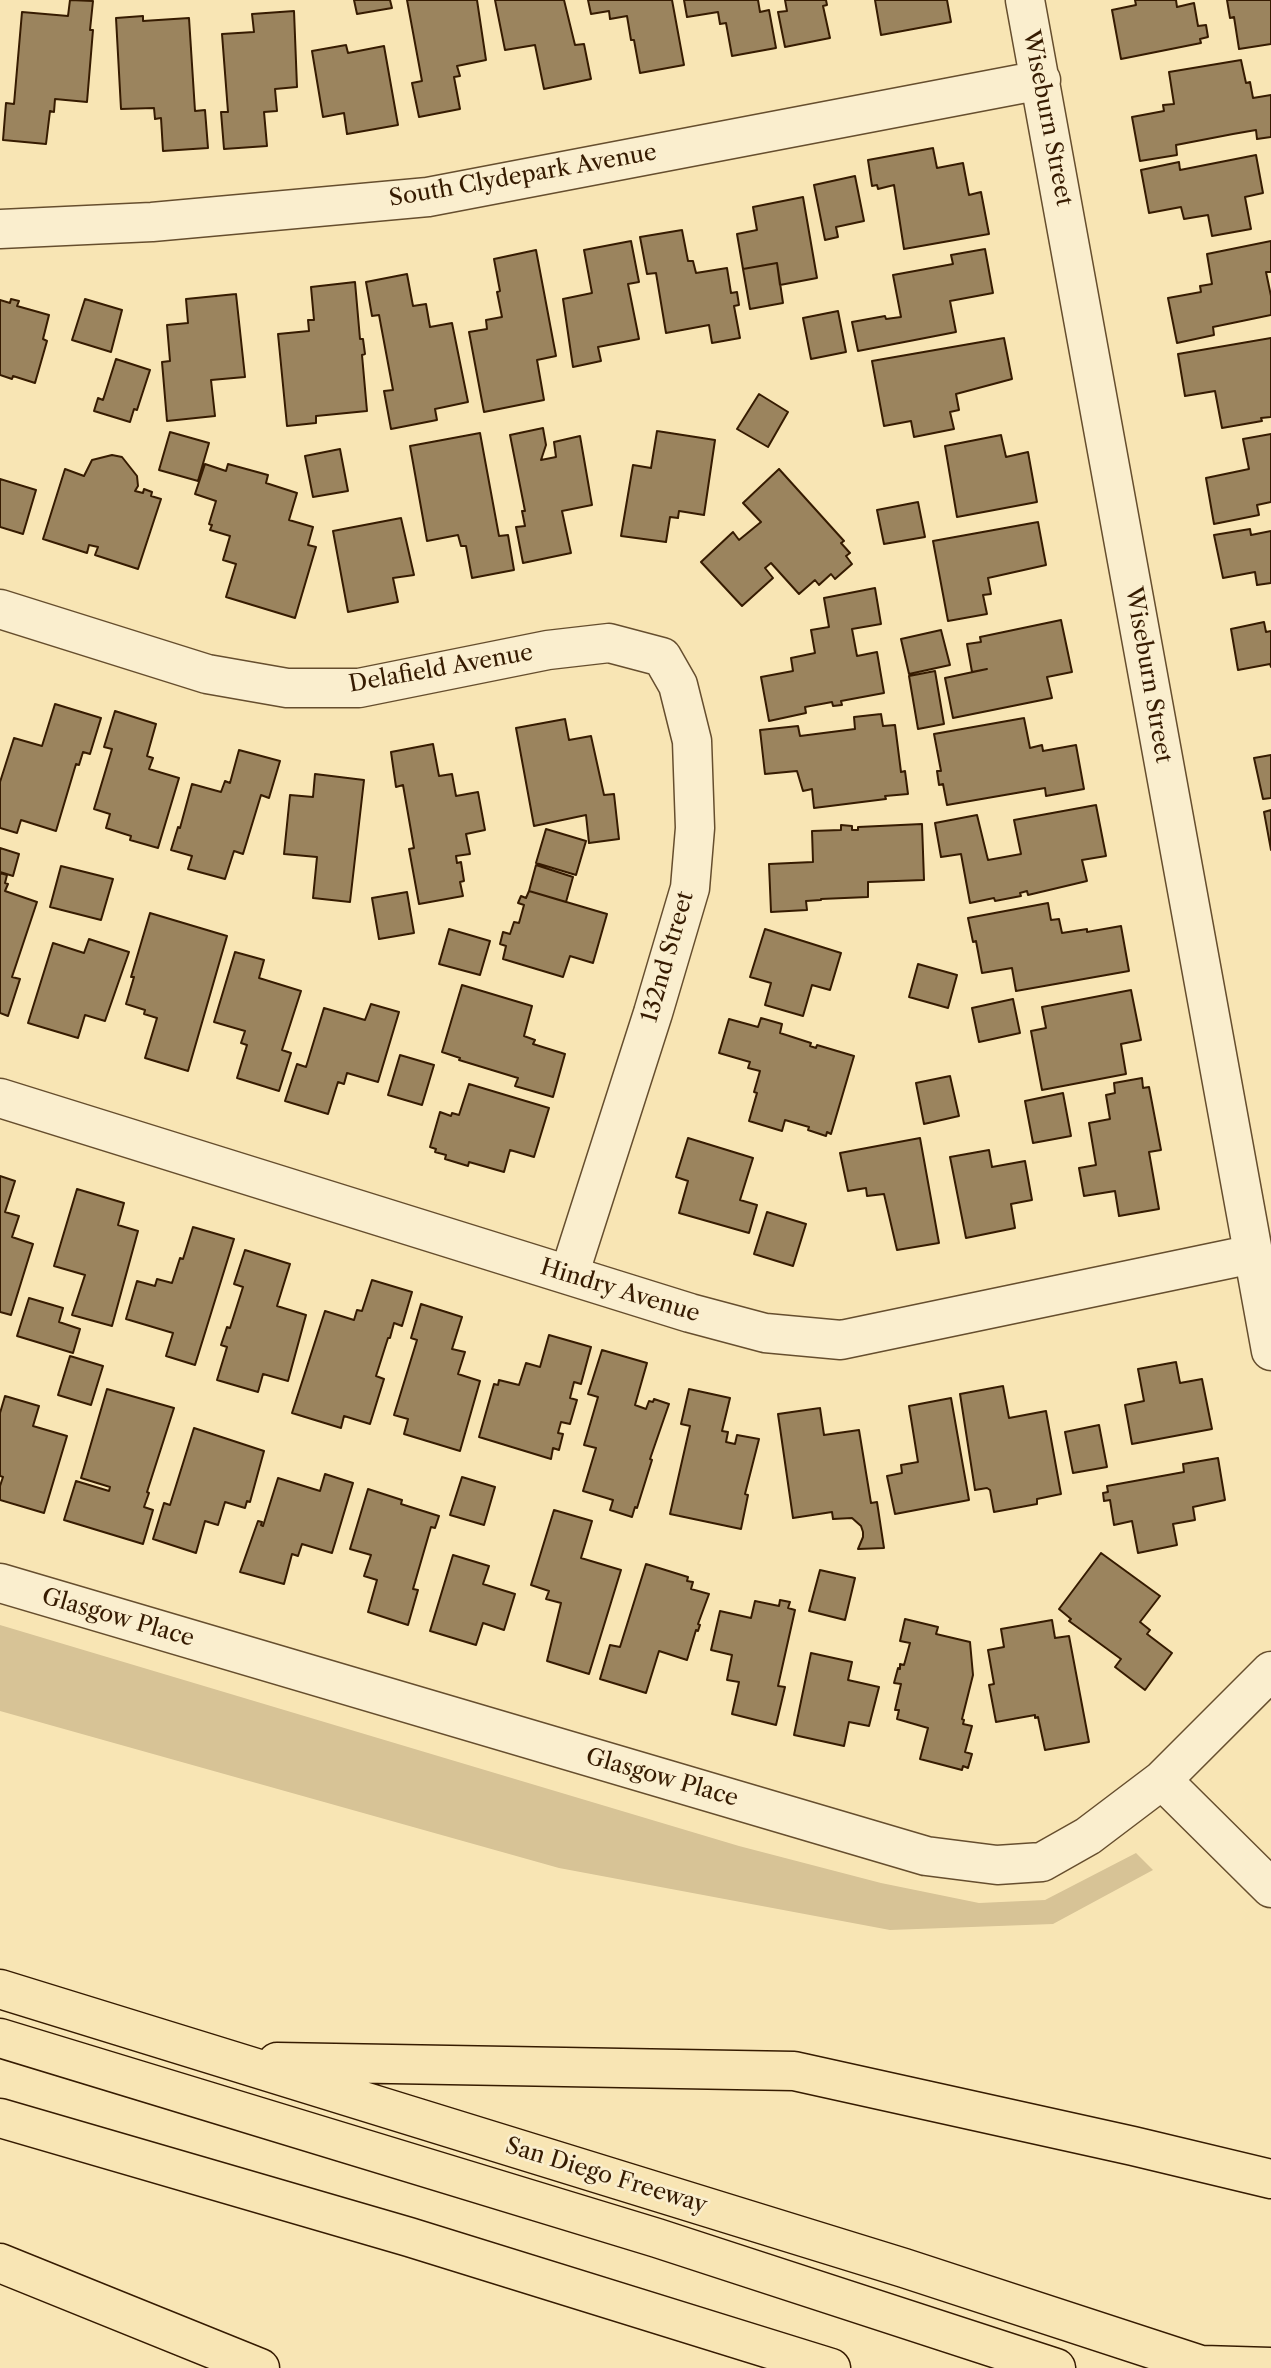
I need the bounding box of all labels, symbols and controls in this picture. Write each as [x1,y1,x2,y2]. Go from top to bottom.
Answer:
street label: Wiseburn Street [1016,28,1078,208]
street label: South Clydepark Avenue [387,139,659,213]
street label: Wiseburn Street [1119,585,1177,765]
street label: Delafield Avenue [347,639,535,699]
street label: 132nd Street [636,888,700,1026]
street label: Hindry Avenue [537,1254,703,1328]
street label: Glasgow Place [39,1583,197,1653]
street label: Glasgow Place [583,1743,741,1813]
street label: San Diego Freeway [502,2132,710,2220]

